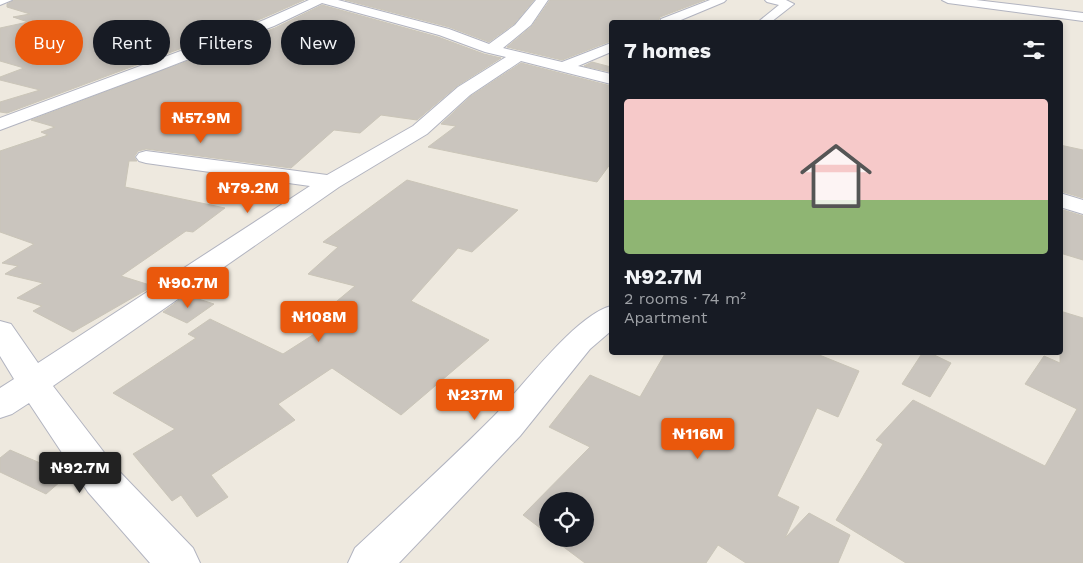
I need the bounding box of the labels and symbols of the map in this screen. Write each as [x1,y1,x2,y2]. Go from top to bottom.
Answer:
pin: ₦57.9M [160,102,242,144]
pin: ₦79.2M [207,172,289,214]
pin: ₦90.7M [147,266,229,309]
pin: ₦108M [284,300,354,343]
pin: ₦237M [440,378,510,421]
pin: ₦116M [663,418,733,460]
pin: ₦92.7M [39,452,121,494]

